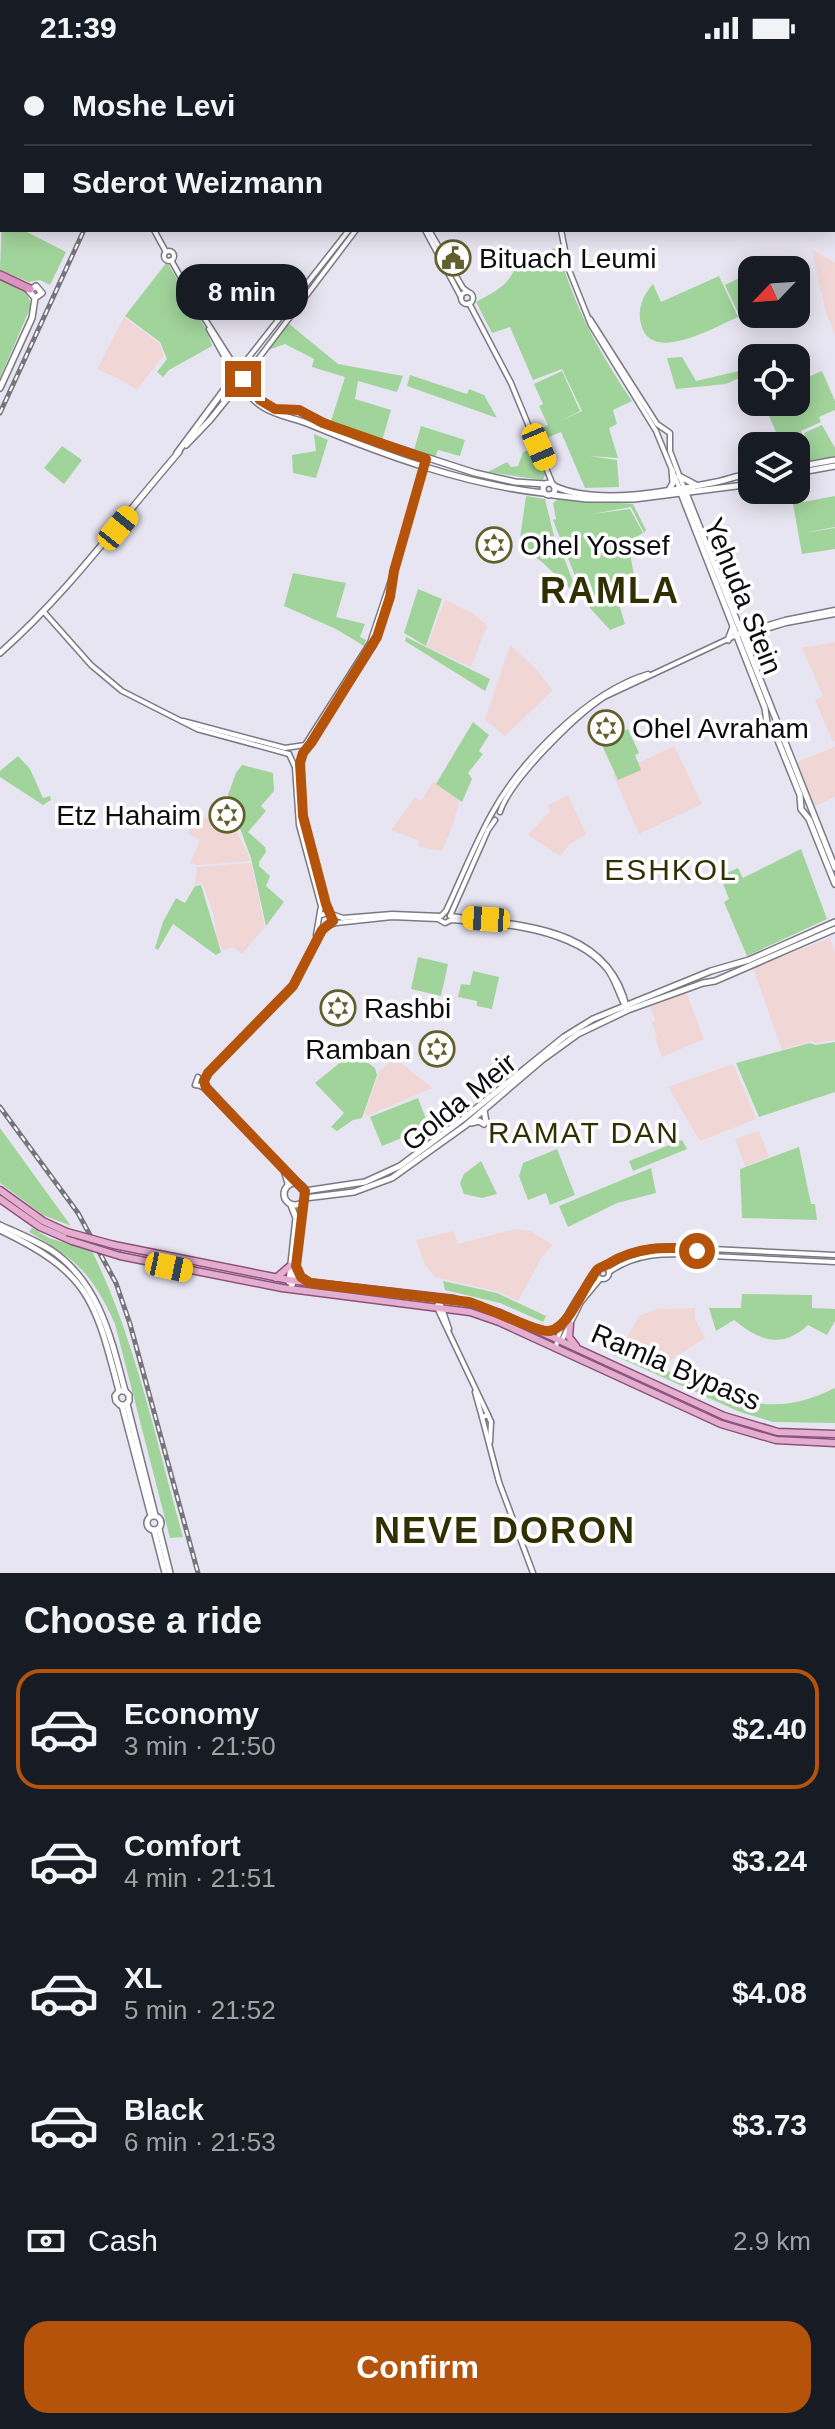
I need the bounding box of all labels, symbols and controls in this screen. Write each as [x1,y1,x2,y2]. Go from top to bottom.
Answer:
text: 21:39 [40,11,117,44]
text: Moshe Levi [72,89,235,122]
text: Sderot Weizmann [72,166,323,199]
public building icon: Bituach Leumi [434,239,472,277]
place label: Bituach Leumi [479,243,656,274]
north arrow [738,256,810,328]
map controls [738,256,810,504]
callout: 8 min [177,263,309,319]
text: 8 min [208,277,276,307]
button: locate [738,344,810,416]
route end [225,361,261,397]
car [519,420,559,474]
button: layers [738,432,810,504]
car [94,502,142,554]
street label: Yehuda Stein [698,513,788,679]
synagogue icon: Ohel Yossef [475,526,513,564]
place label: Ohel Yossef [520,530,670,561]
district label: RAMLA [540,570,680,611]
synagogue icon: Ohel Avraham [587,709,625,747]
place label: Ohel Avraham [632,713,809,744]
synagogue icon: Etz Hahaim [208,796,246,834]
place label: Etz Hahaim [56,800,201,831]
district label: ESHKOL [604,853,738,886]
car [461,905,511,933]
synagogue icon: Rashbi [319,989,357,1027]
place label: Rashbi [364,993,451,1024]
synagogue icon: Ramban [418,1030,456,1068]
place label: Ramban [305,1034,411,1065]
street label: Golda Meir [396,1047,522,1157]
district label: RAMAT DAN [488,1116,680,1149]
route start [679,1233,715,1269]
car [143,1250,195,1284]
street label: Ramla Bypass [587,1317,765,1417]
district label: NEVE DORON [374,1510,636,1551]
text: Choose a ride [24,1600,262,1641]
icon: car [28,1693,100,1765]
text: Economy [124,1697,259,1730]
text: $2.40 [732,1712,807,1745]
text: 3 min · 21:50 [124,1731,276,1761]
icon: car [28,1825,100,1897]
text: Comfort [124,1829,241,1862]
text: $3.24 [732,1844,807,1877]
text: 4 min · 21:51 [124,1863,276,1893]
icon: car [28,1957,100,2029]
text: XL [124,1961,162,1994]
text: $4.08 [732,1976,807,2009]
text: 5 min · 21:52 [124,1995,276,2025]
icon: car [28,2089,100,2161]
text: Black [124,2093,204,2126]
text: $3.73 [732,2108,807,2141]
text: 6 min · 21:53 [124,2127,276,2157]
icon: cash [24,2219,68,2263]
text: Cash [88,2224,158,2257]
text: 2.9 km [733,2226,811,2256]
button: Confirm [24,2321,811,2413]

